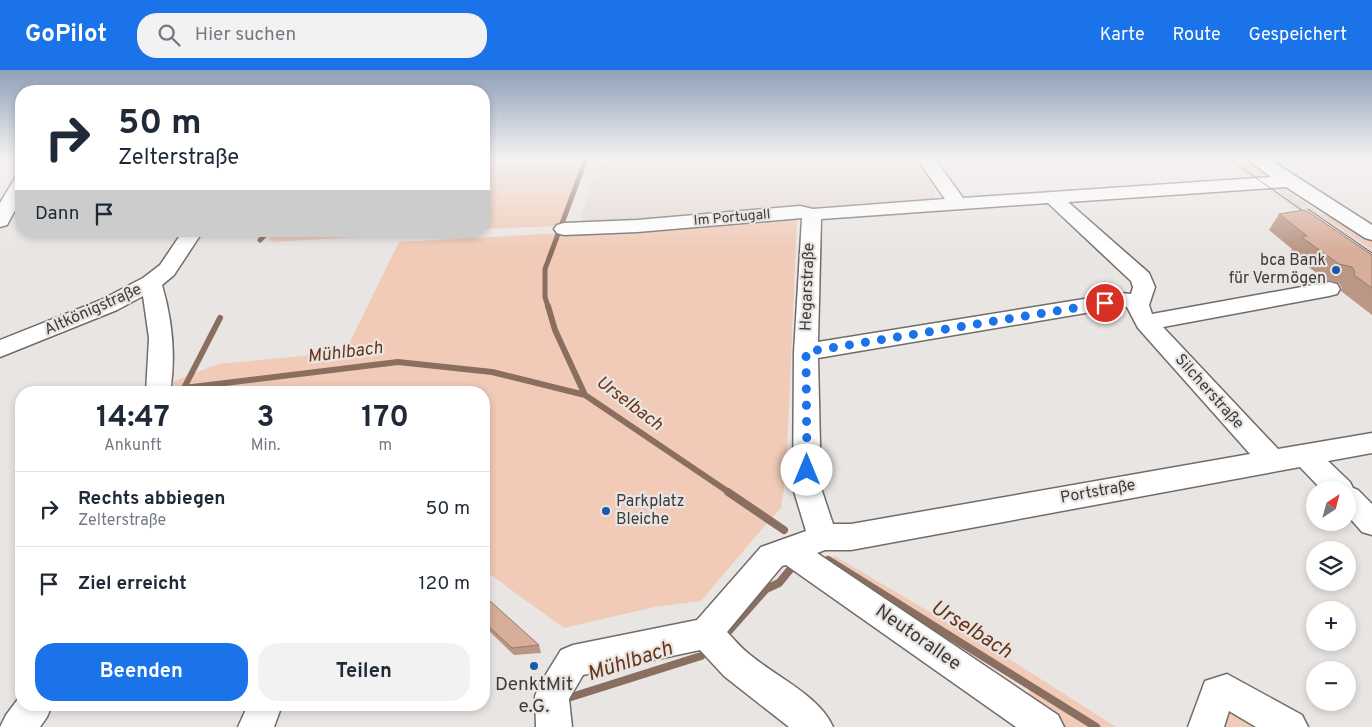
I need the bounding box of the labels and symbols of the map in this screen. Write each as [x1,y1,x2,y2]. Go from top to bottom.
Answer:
street label: Im Portugall [693,206,771,230]
street label: Hegarstraße [796,242,820,332]
place label: bca Bank für Vermögen [1229,251,1326,289]
marker: bca Bank für Vermögen [1330,264,1342,276]
street label: Altkönigstraße [41,280,145,340]
pin [1084,282,1126,324]
water label: Mühlbach [306,337,384,369]
street label: Silcherstraße [1170,350,1248,434]
water label: Urselbach [591,371,667,437]
position arrow [780,443,832,495]
street label: Portstraße [1059,476,1137,508]
north arrow [1306,481,1356,531]
place label: Parkplatz Bleiche [616,492,685,530]
marker: Parkplatz Bleiche [600,505,612,517]
water label: Urselbach [925,594,1017,666]
street label: Neutorallee [870,600,966,676]
water label: Mühlbach [584,635,677,688]
marker: DenktMit e.G. [528,660,540,672]
place label: DenktMit e.G. [495,673,573,719]

